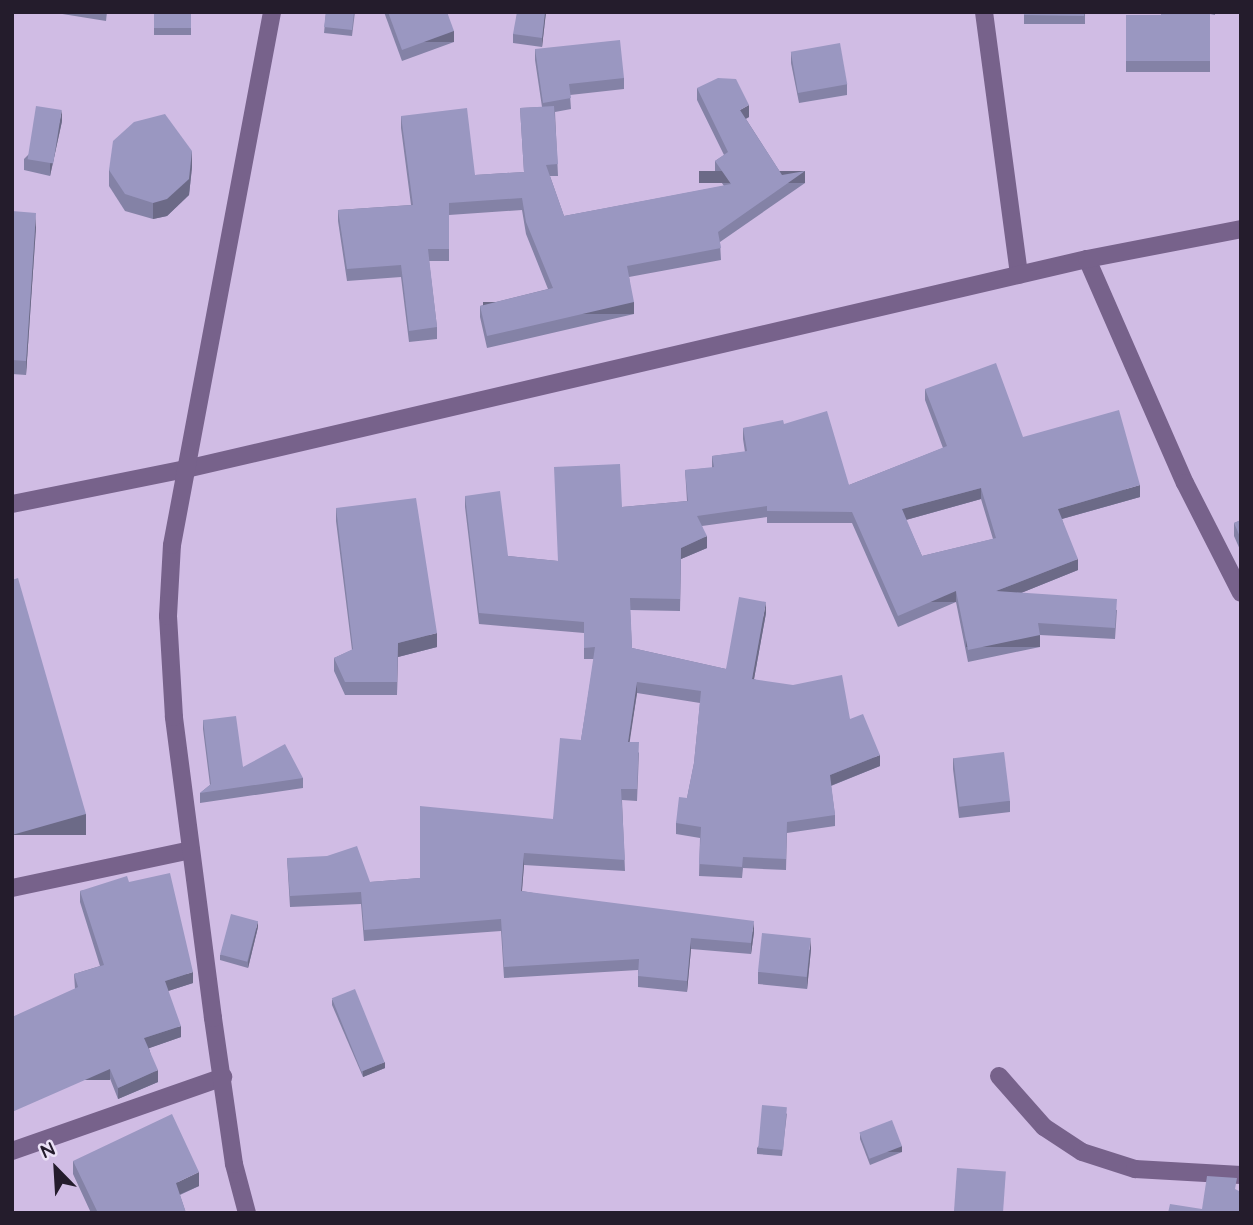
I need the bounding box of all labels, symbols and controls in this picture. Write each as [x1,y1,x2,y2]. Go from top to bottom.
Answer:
north arrow [21,1134,91,1204]
text: N [36,1136,59,1164]

